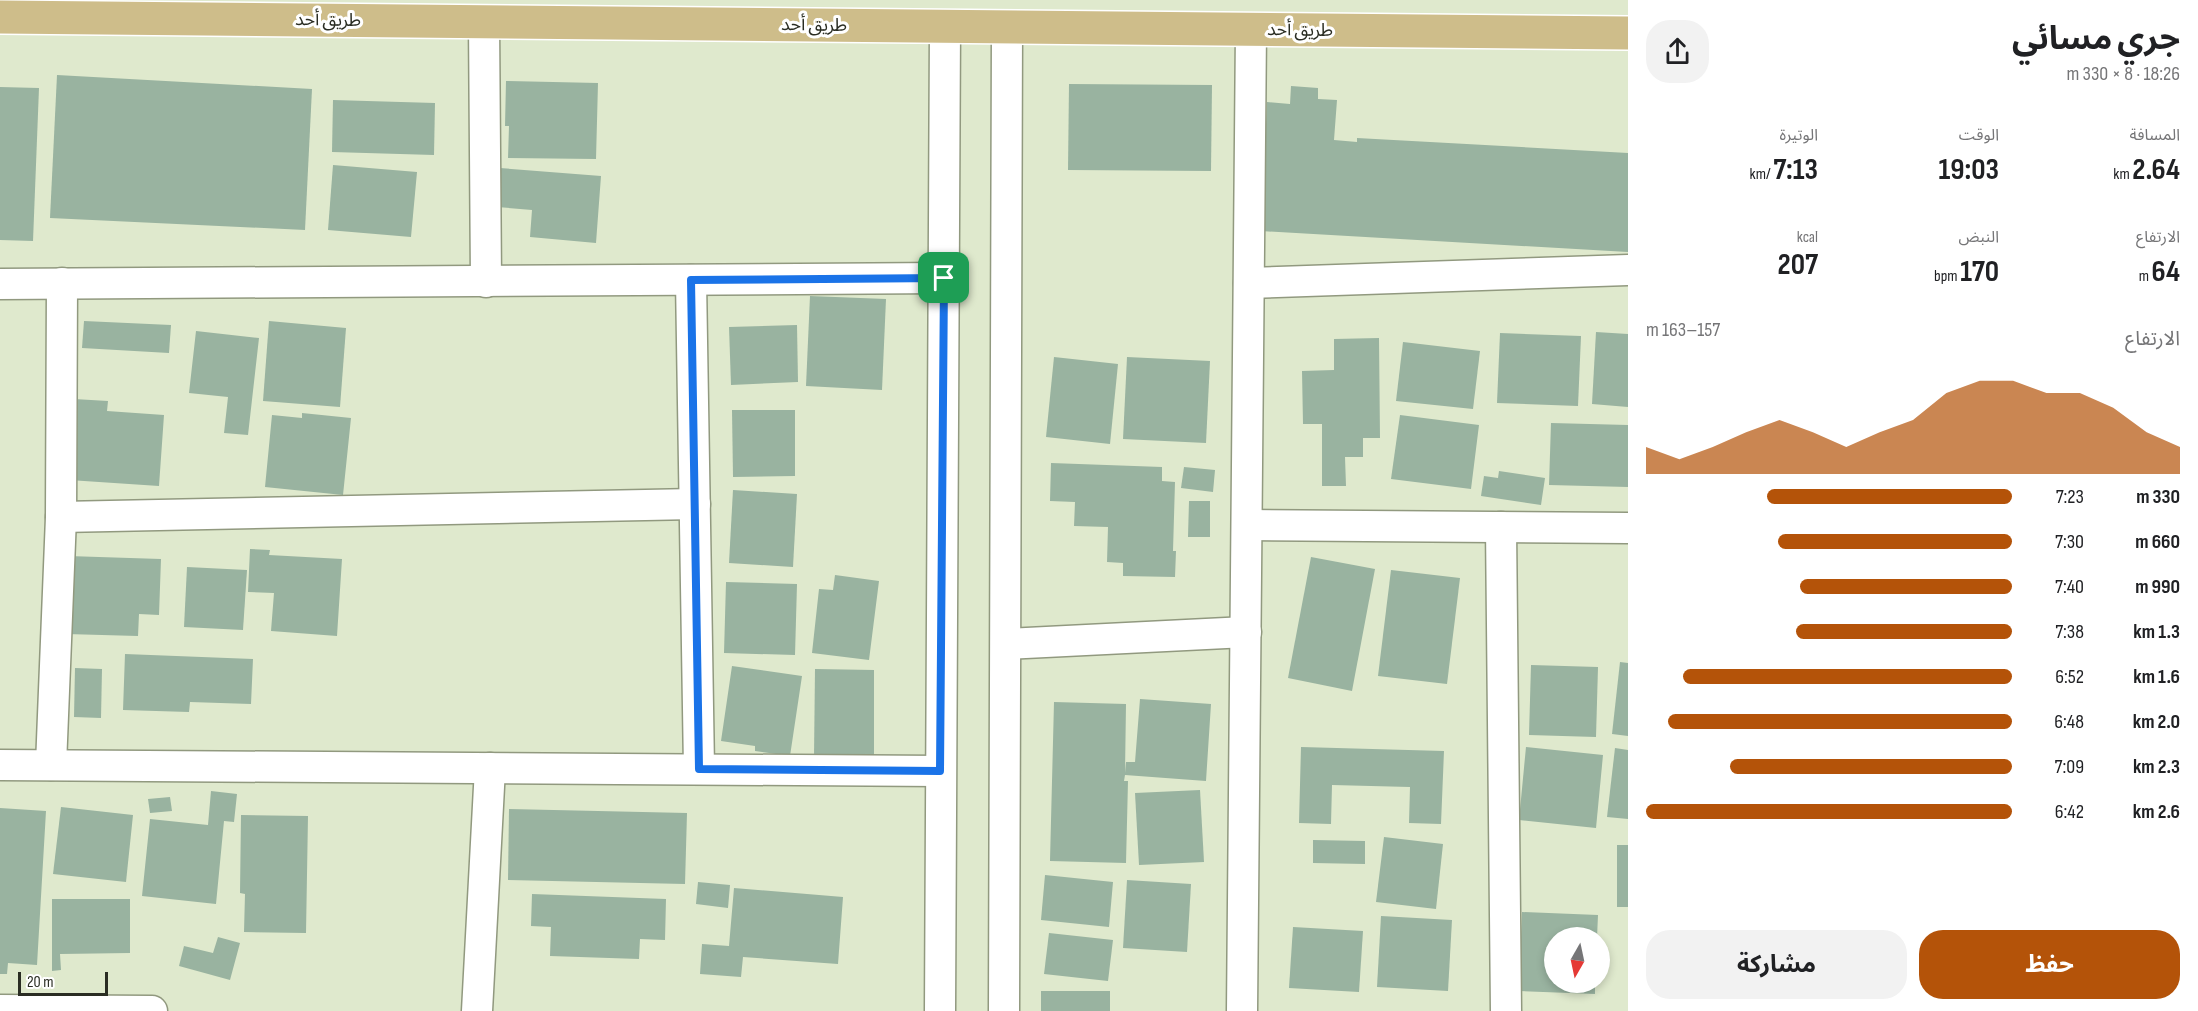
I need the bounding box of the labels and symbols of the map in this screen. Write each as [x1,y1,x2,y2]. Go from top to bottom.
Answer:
street label: طريق أحد [295,8,361,31]
street label: طريق أحد [781,13,847,36]
street label: طريق أحد [1267,18,1333,41]
pin [918,252,969,303]
north arrow [1544,927,1610,993]
scale bar [18,969,108,996]

